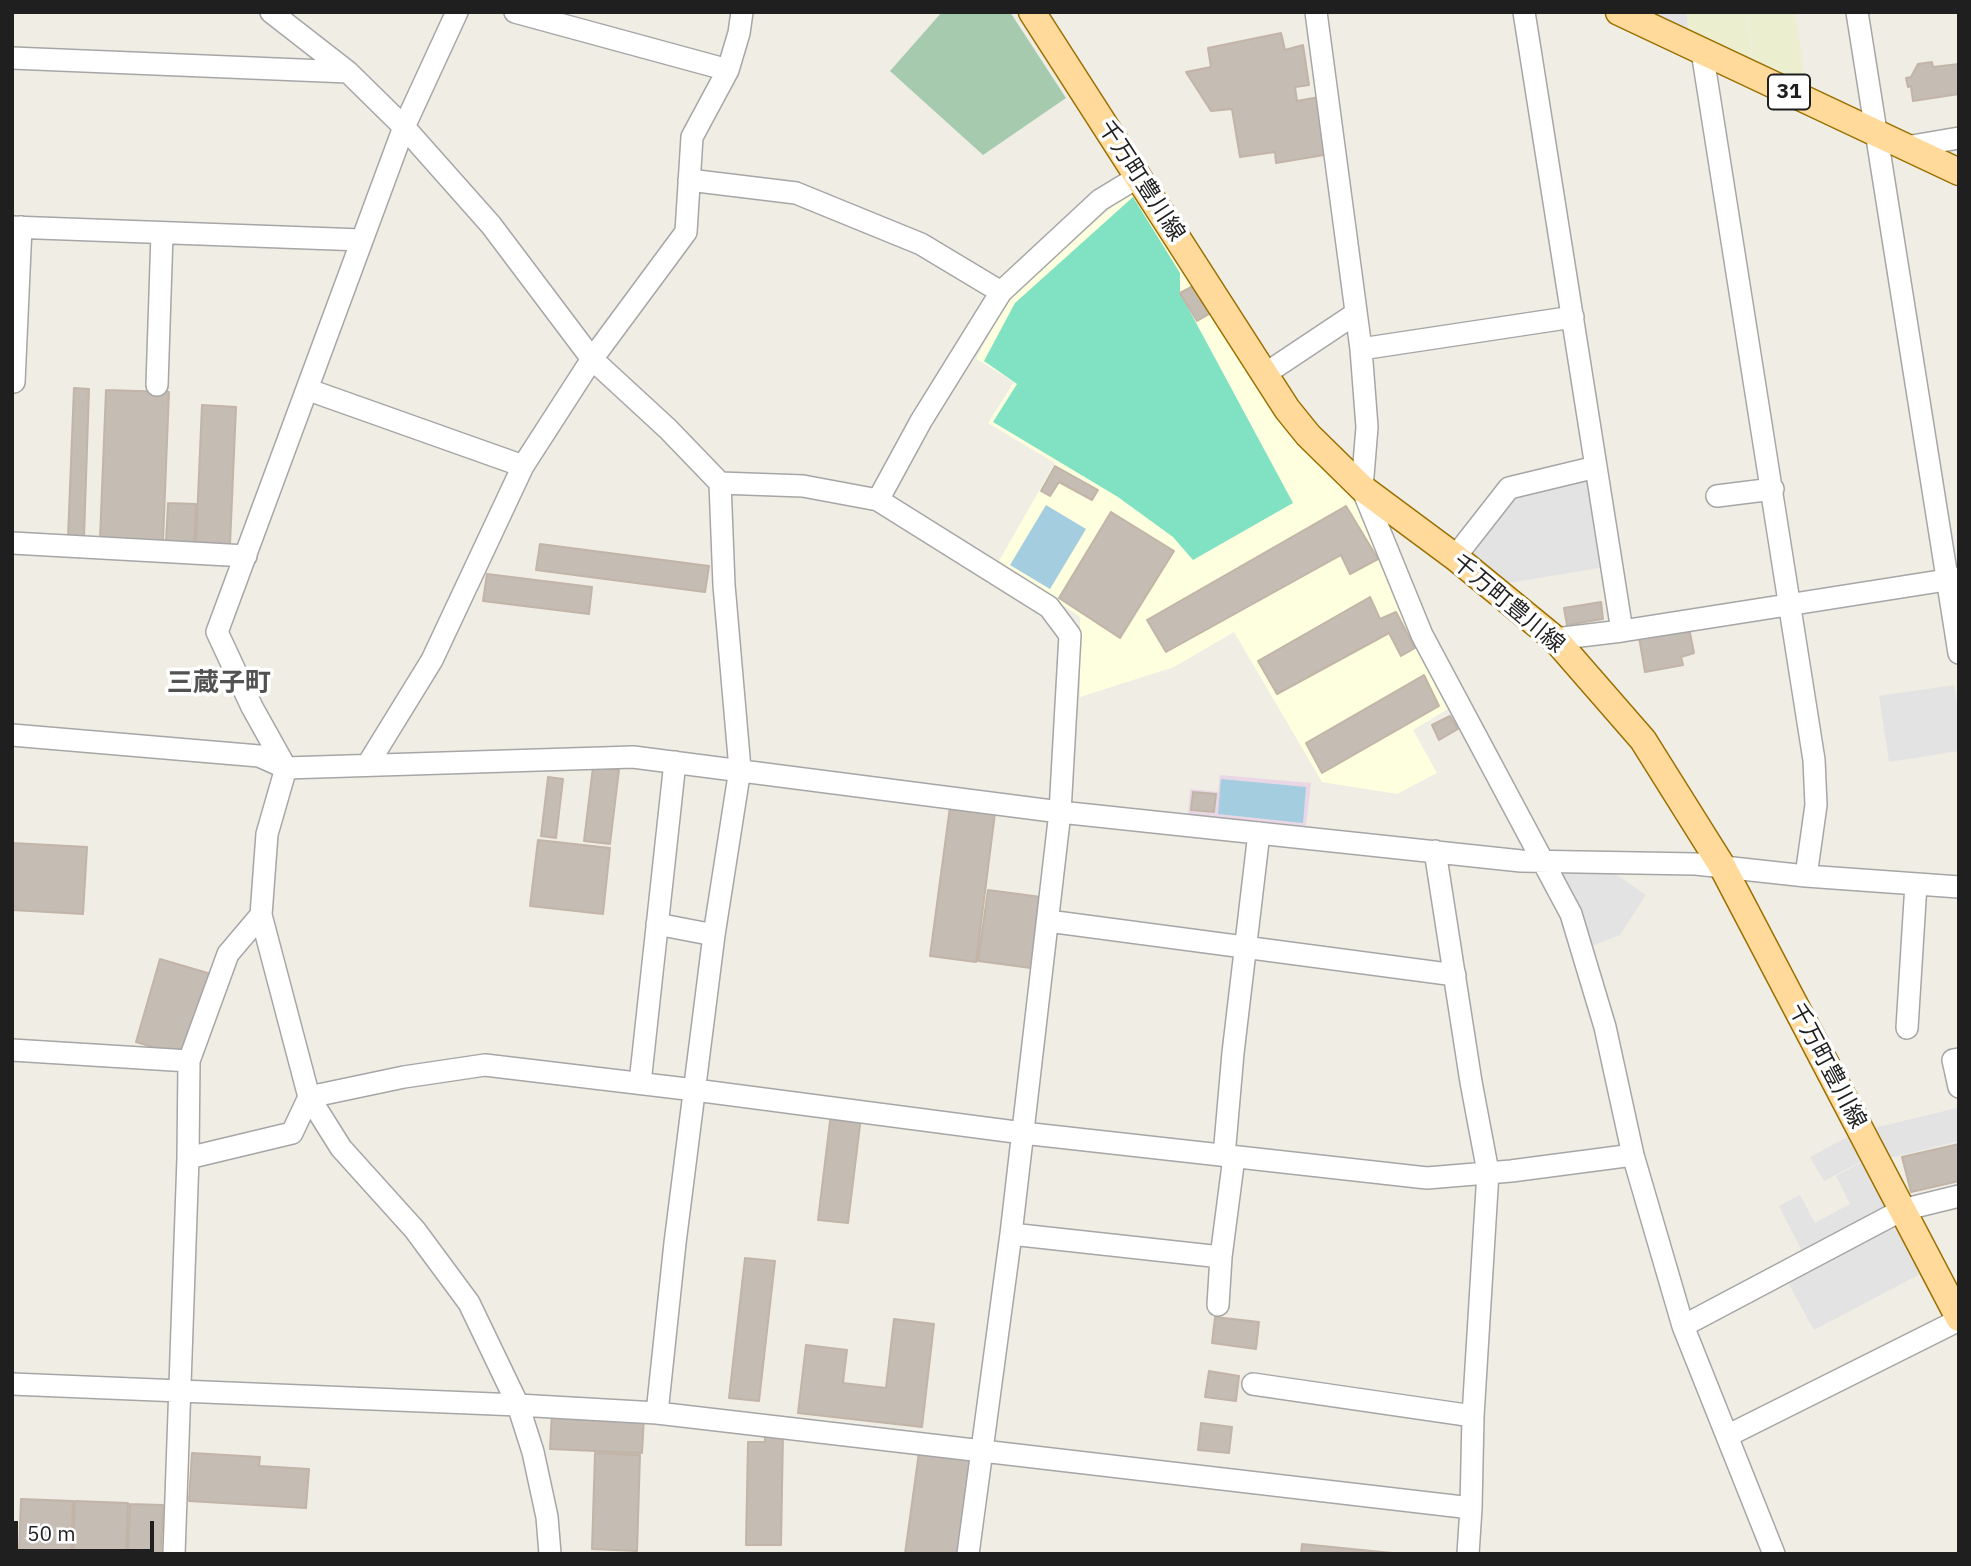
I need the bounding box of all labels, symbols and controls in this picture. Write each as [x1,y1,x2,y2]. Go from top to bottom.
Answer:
road number: 31 [1768,74,1810,110]
street label: 千万町豊川線 [1092,116,1190,246]
street label: 千万町豊川線 [1446,549,1570,659]
district label: 三蔵子町 [167,667,271,699]
street label: 千万町豊川線 [1782,999,1872,1133]
scale bar [18,1506,158,1550]
text: 50 m [27,1519,76,1547]

